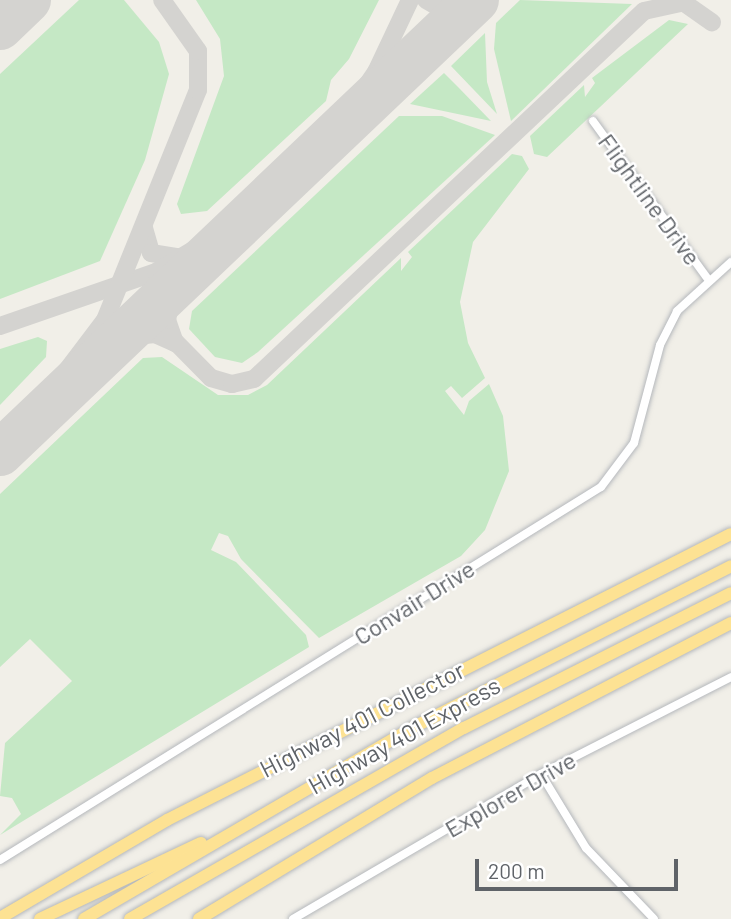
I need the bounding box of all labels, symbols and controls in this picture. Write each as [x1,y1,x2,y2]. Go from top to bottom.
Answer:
street label: Flightline Drive [593,128,707,270]
street label: Convair Drive [348,554,480,650]
street label: Highway 401 Collector [255,655,469,783]
street label: Highway 401 Express [303,670,505,800]
street label: Explorer Drive [439,745,581,843]
scale bar [479,846,682,890]
text: 200 m [488,858,545,883]

